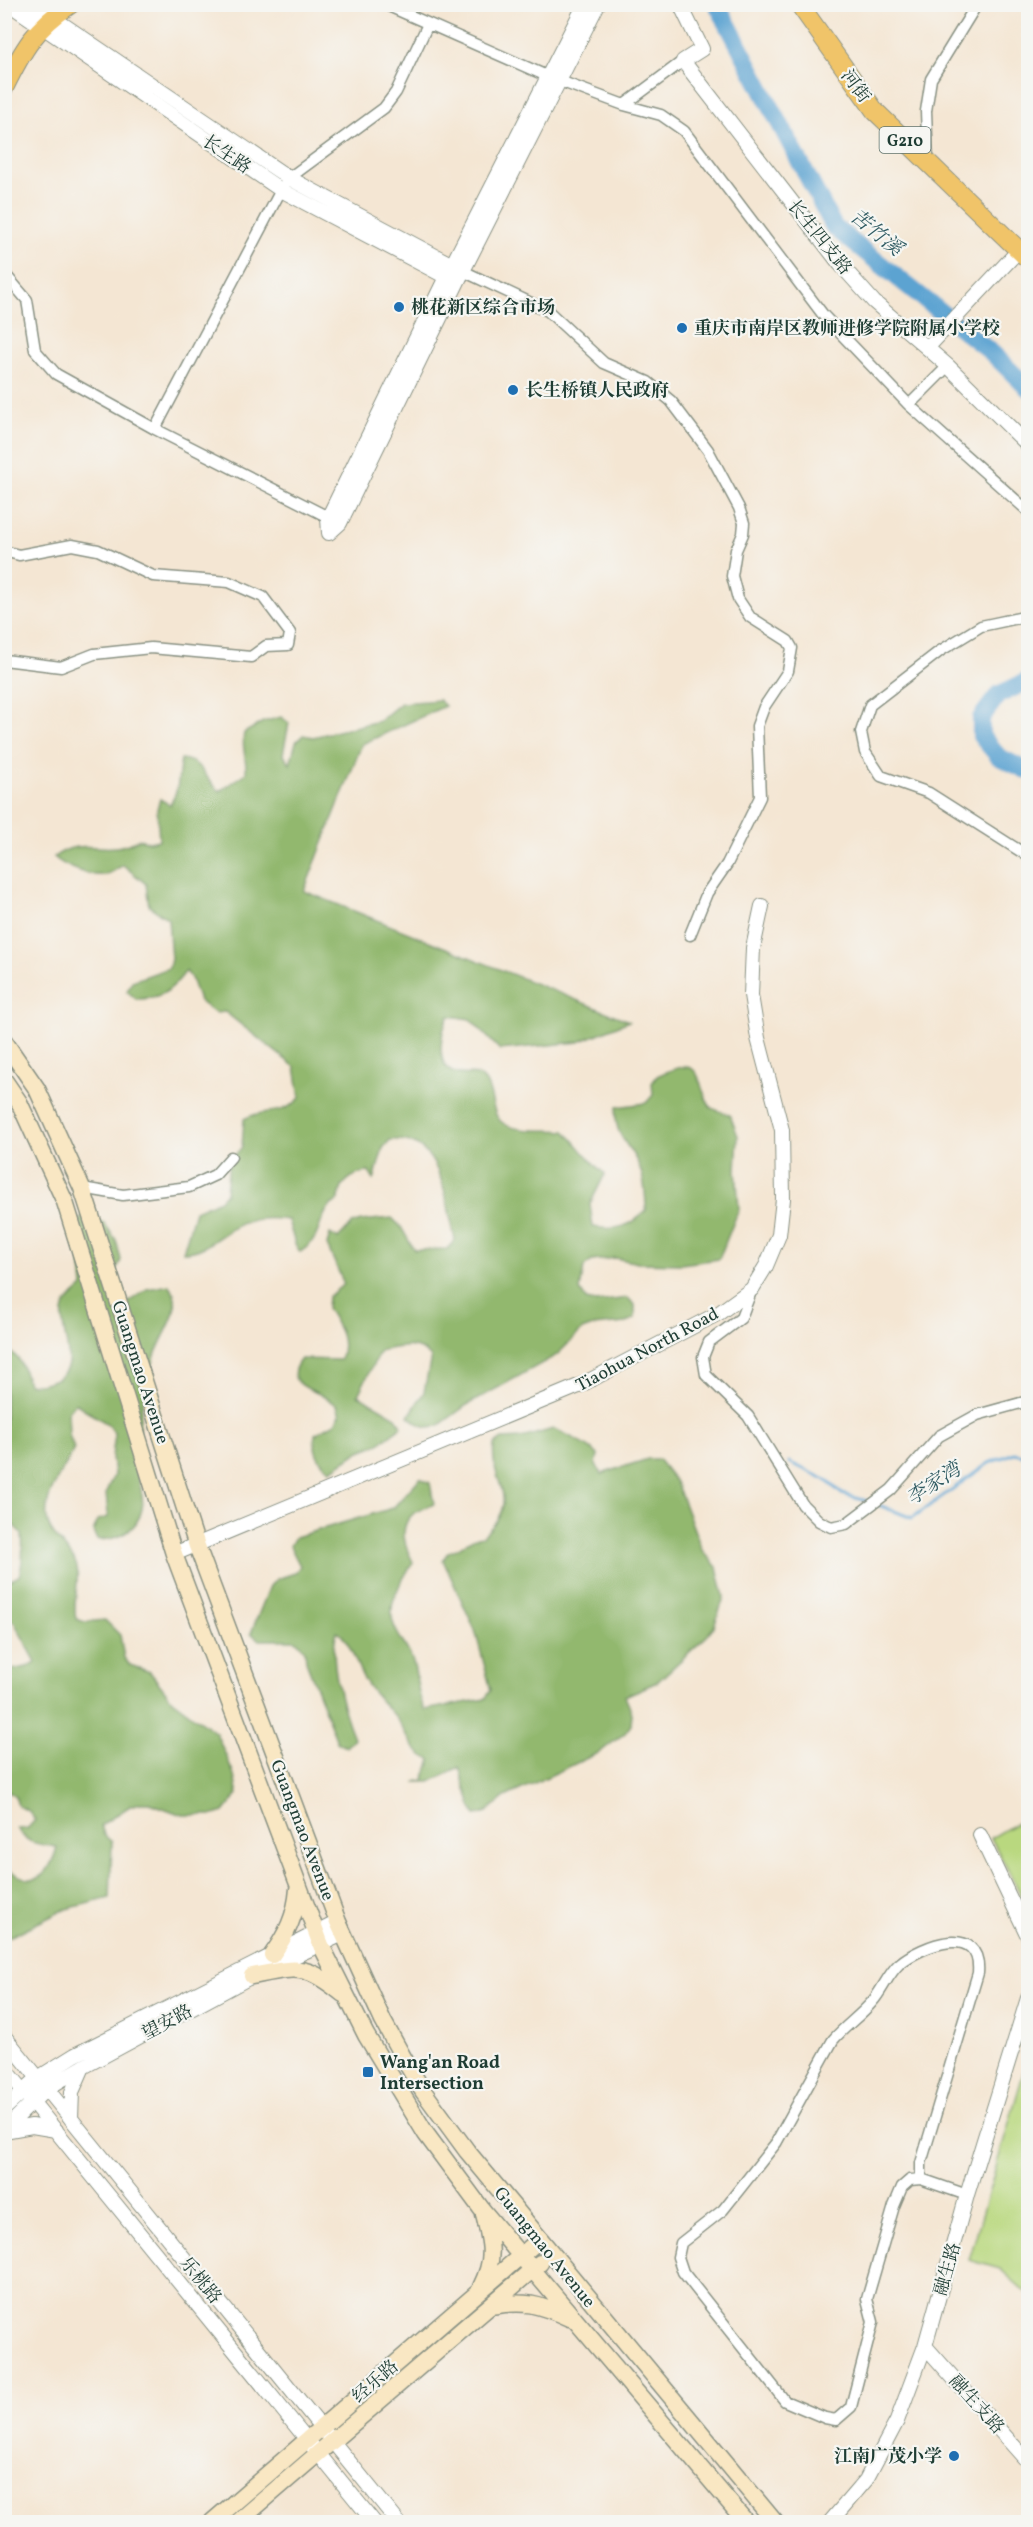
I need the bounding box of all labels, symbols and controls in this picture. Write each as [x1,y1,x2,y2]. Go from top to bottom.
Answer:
street label: 河街 [834,65,876,109]
road number: G210 [880,127,930,153]
street label: 长生路 [197,130,256,181]
street label: 长生四支路 [781,195,857,281]
water label: 苦竹溪 [844,204,909,265]
place label: 桃花新区综合市场 [411,296,555,321]
marker: 桃花新区综合市场 [392,300,406,314]
place label: 重庆市南岸区教师进修学院附属小学校 [694,317,1000,342]
marker: 重庆市南岸区教师进修学院附属小学校 [675,321,689,335]
place label: 长生桥镇人民政府 [525,379,669,404]
marker: 长生桥镇人民政府 [506,383,520,397]
street label: Guangmao Avenue [105,1298,175,1447]
street label: Tiaohua North Road [572,1302,724,1399]
water label: 李家湾 [901,1455,969,1513]
street label: Guangmao Avenue [263,1756,340,1905]
street label: 望安路 [138,2000,197,2047]
place label: Wang'an Road Intersection [380,2051,500,2097]
marker: Wang'an Road Intersection [361,2065,375,2079]
street label: Guangmao Avenue [487,2182,600,2314]
street label: 融生路 [929,2240,968,2299]
street label: 乐桃路 [173,2252,227,2310]
street label: 经乐路 [347,2355,405,2409]
street label: 融生支路 [943,2370,1009,2440]
place label: 江南广茂小学 [834,2445,942,2470]
marker: 江南广茂小学 [947,2449,961,2463]

